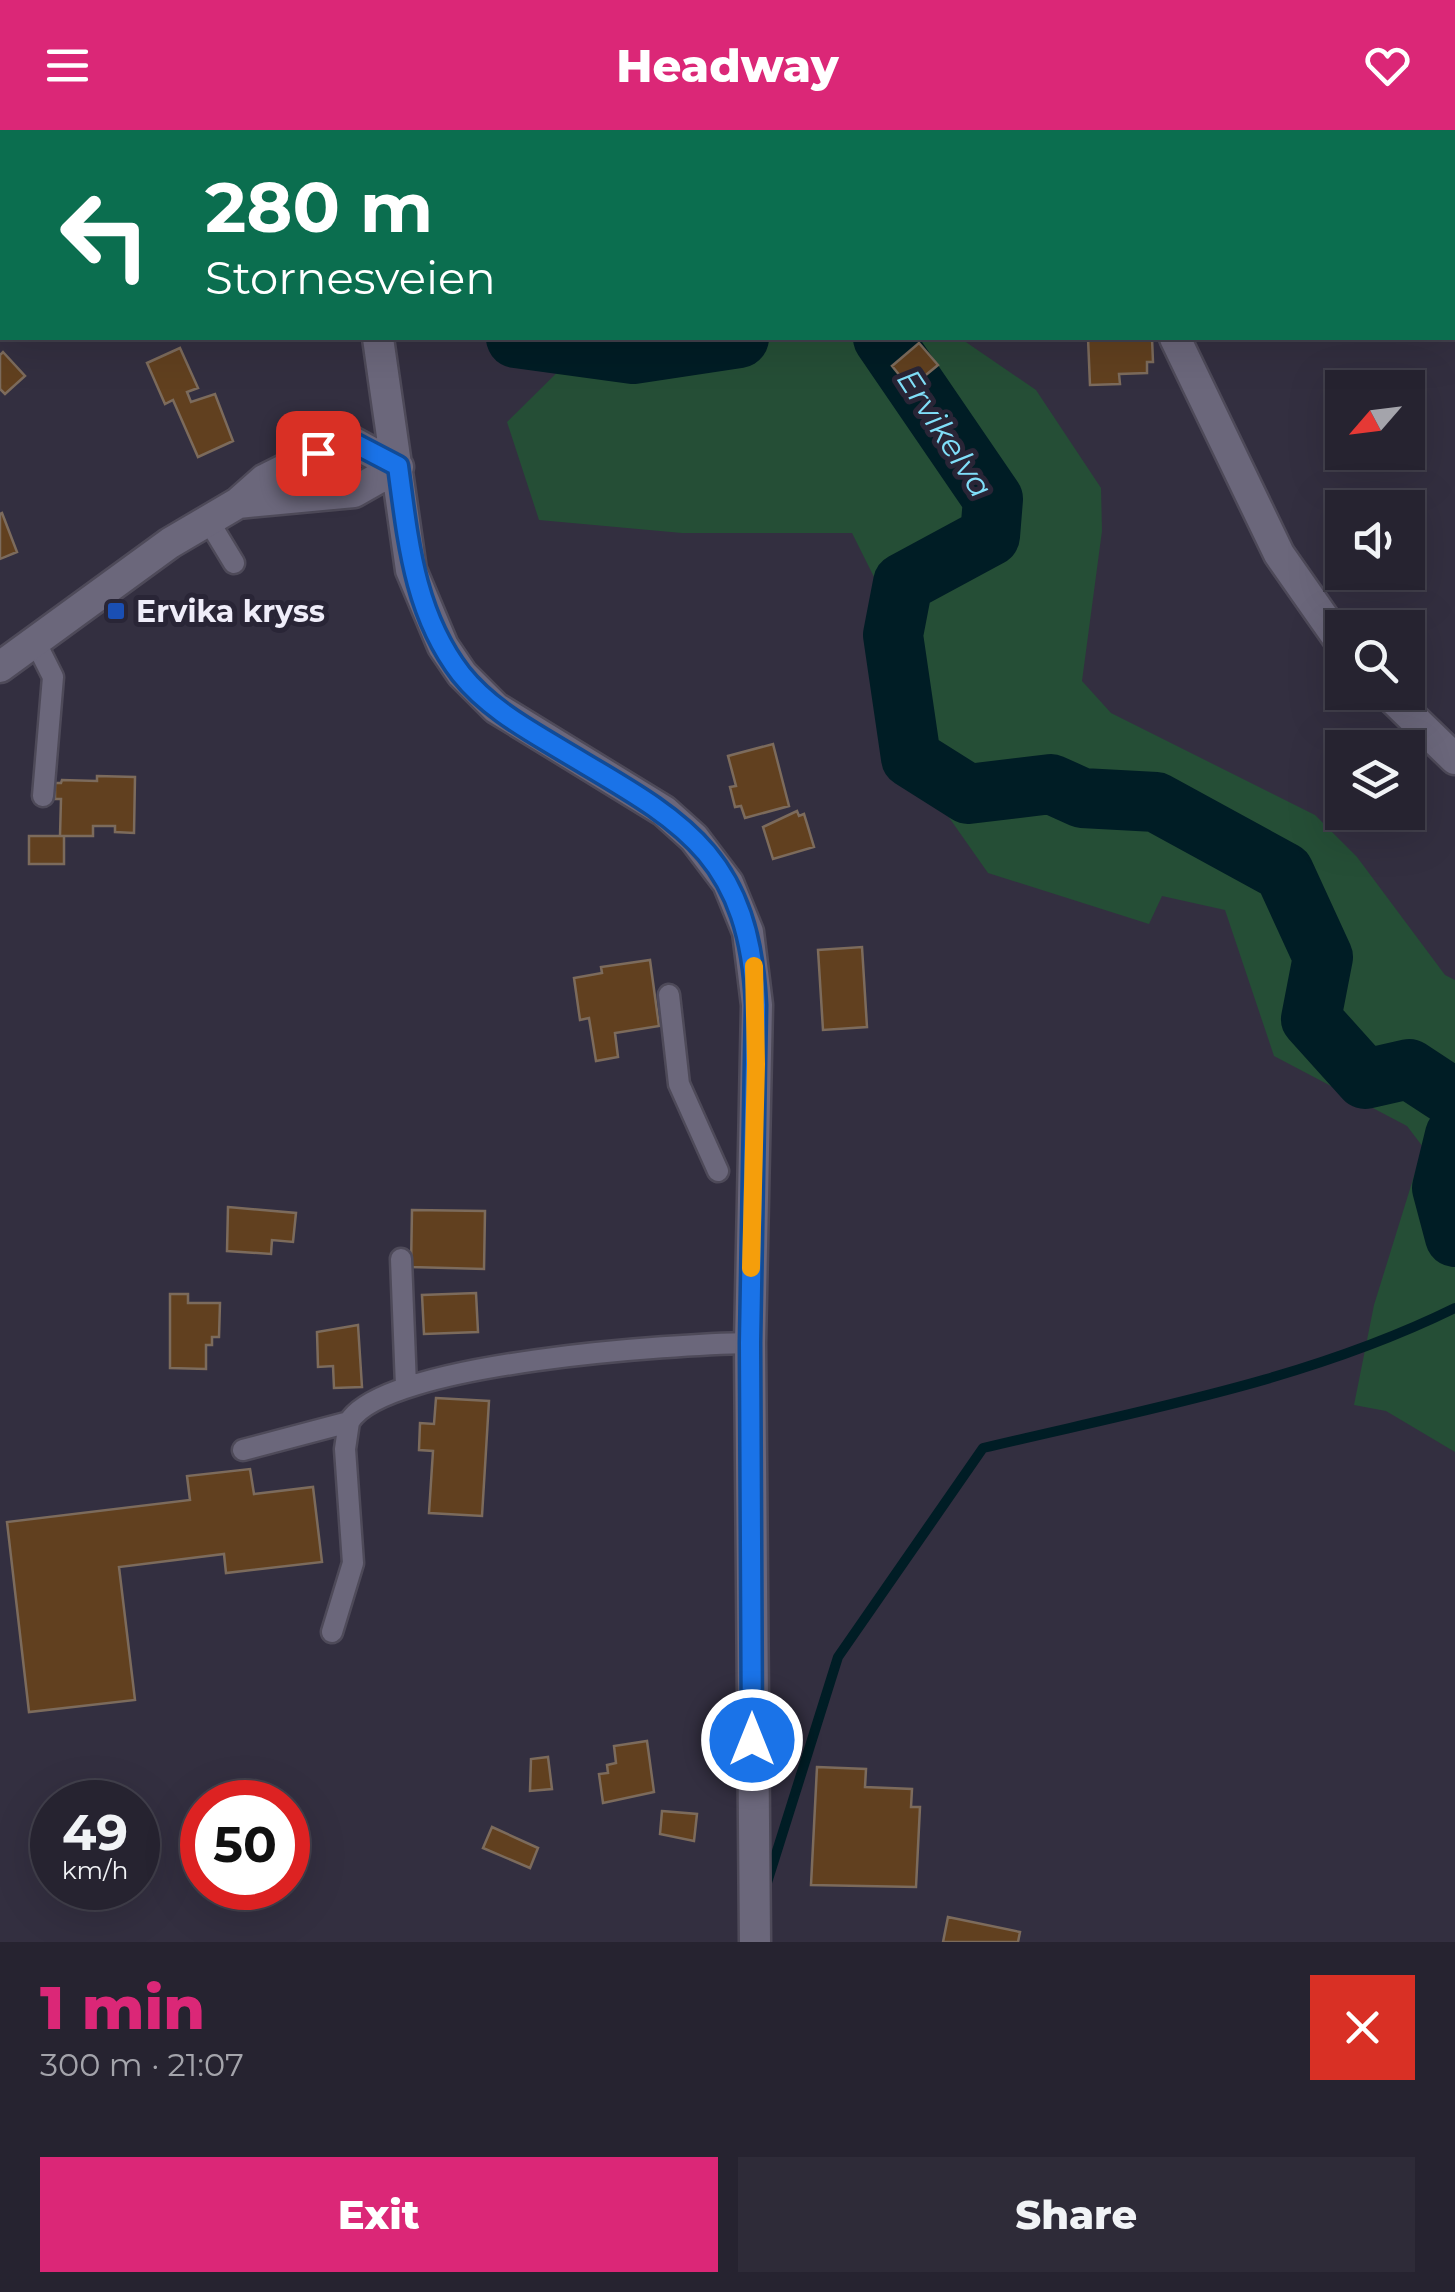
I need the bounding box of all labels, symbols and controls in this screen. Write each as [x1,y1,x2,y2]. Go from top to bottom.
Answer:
icon: menu [40,38,95,93]
text: Headway [616,38,839,93]
icon: heart [1360,38,1415,93]
text: 280 m [205,164,433,250]
icon: left [40,170,170,300]
text: Stornesveien [205,250,496,305]
water label: Ervikelva [889,361,1001,505]
north arrow [1325,370,1425,470]
map controls [1325,370,1425,830]
pin [276,411,361,496]
icon: arrive [291,426,346,481]
button: sound [1325,490,1425,590]
place label: Ervika kryss [136,593,325,630]
marker: Ervika kryss [105,600,127,622]
button: search [1325,610,1425,710]
button: layers [1325,730,1425,830]
position arrow [700,1688,804,1792]
speed limit sign: 50 [180,1780,310,1910]
text: 49 [62,1802,128,1863]
text: km/h [62,1855,128,1885]
text: 1 min [40,1971,205,2044]
button: close [1310,1975,1415,2080]
text: 300 m · 21:07 [40,2045,244,2084]
button: Exit [40,2157,718,2272]
button: Share [738,2157,1415,2272]

